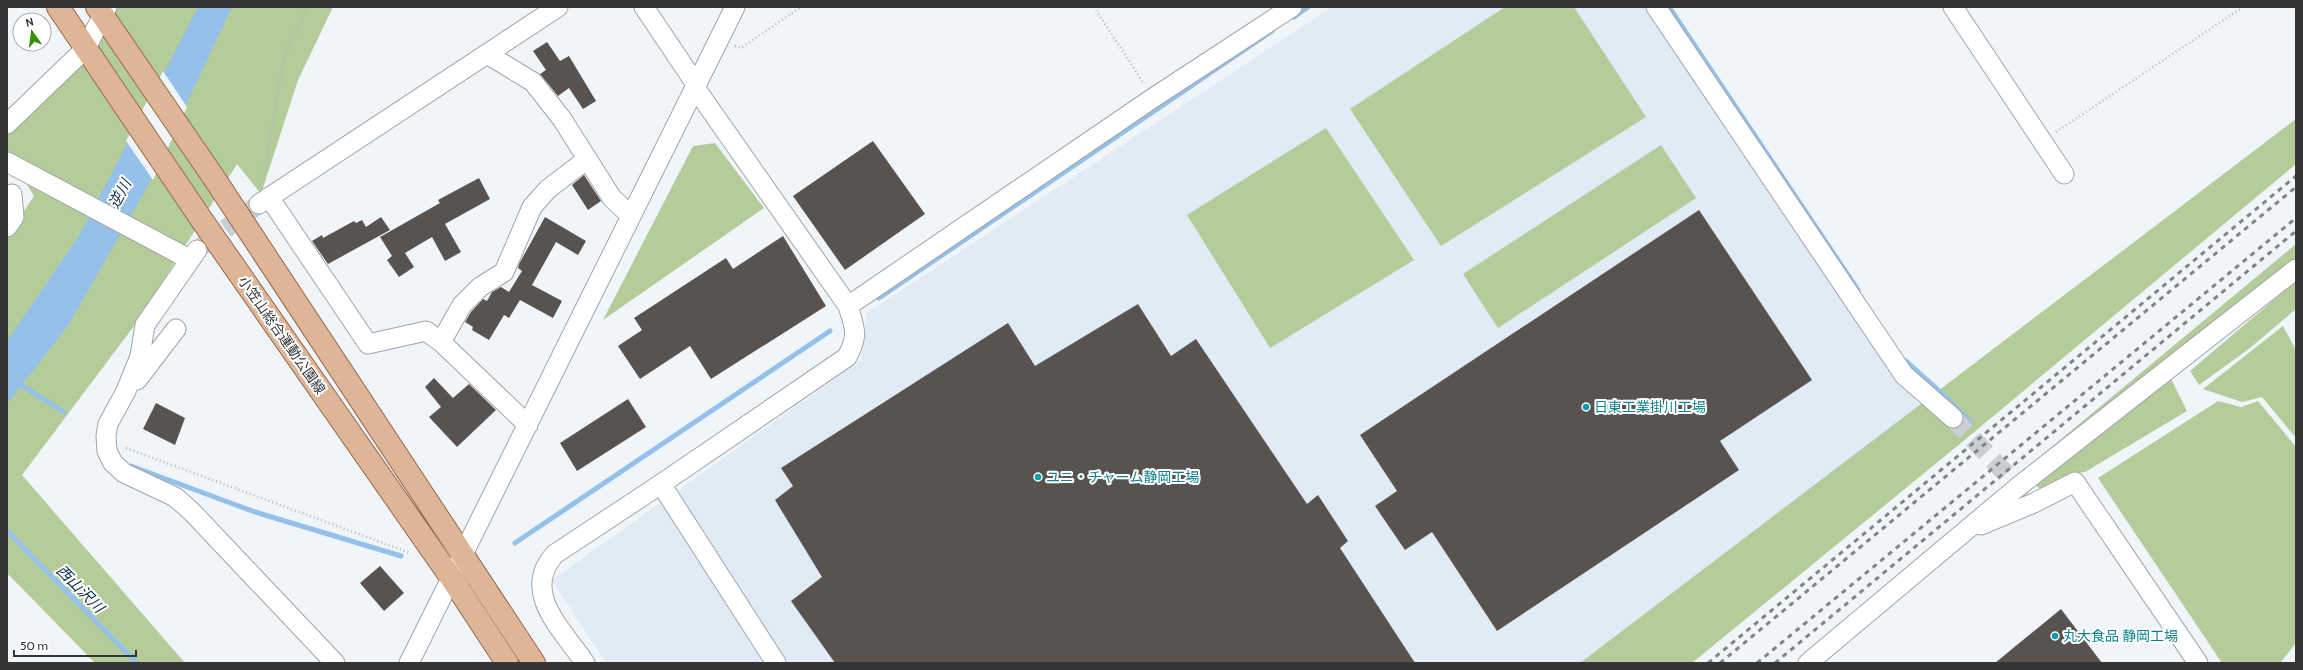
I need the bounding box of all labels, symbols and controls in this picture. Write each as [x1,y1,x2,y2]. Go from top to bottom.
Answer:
north arrow [12,12,52,52]
text: N [24,15,35,30]
water label: 逆川 [105,175,136,211]
street label: 小笠山総合運動公園線 [234,272,330,398]
place label: 日東工業掛川工場 [1594,398,1706,416]
marker: 日東工業掛川工場 [1581,402,1591,412]
place label: ユニ・チャーム静岡工場 [1046,468,1199,486]
marker: ユニ・チャーム静岡工場 [1033,472,1043,482]
water label: 西山沢川 [52,561,109,618]
place label: 丸大食品 静岡工場 [2063,627,2178,645]
marker: 丸大食品 静岡工場 [2050,631,2060,641]
scale bar [14,632,136,658]
text: 50 m [20,638,48,653]

